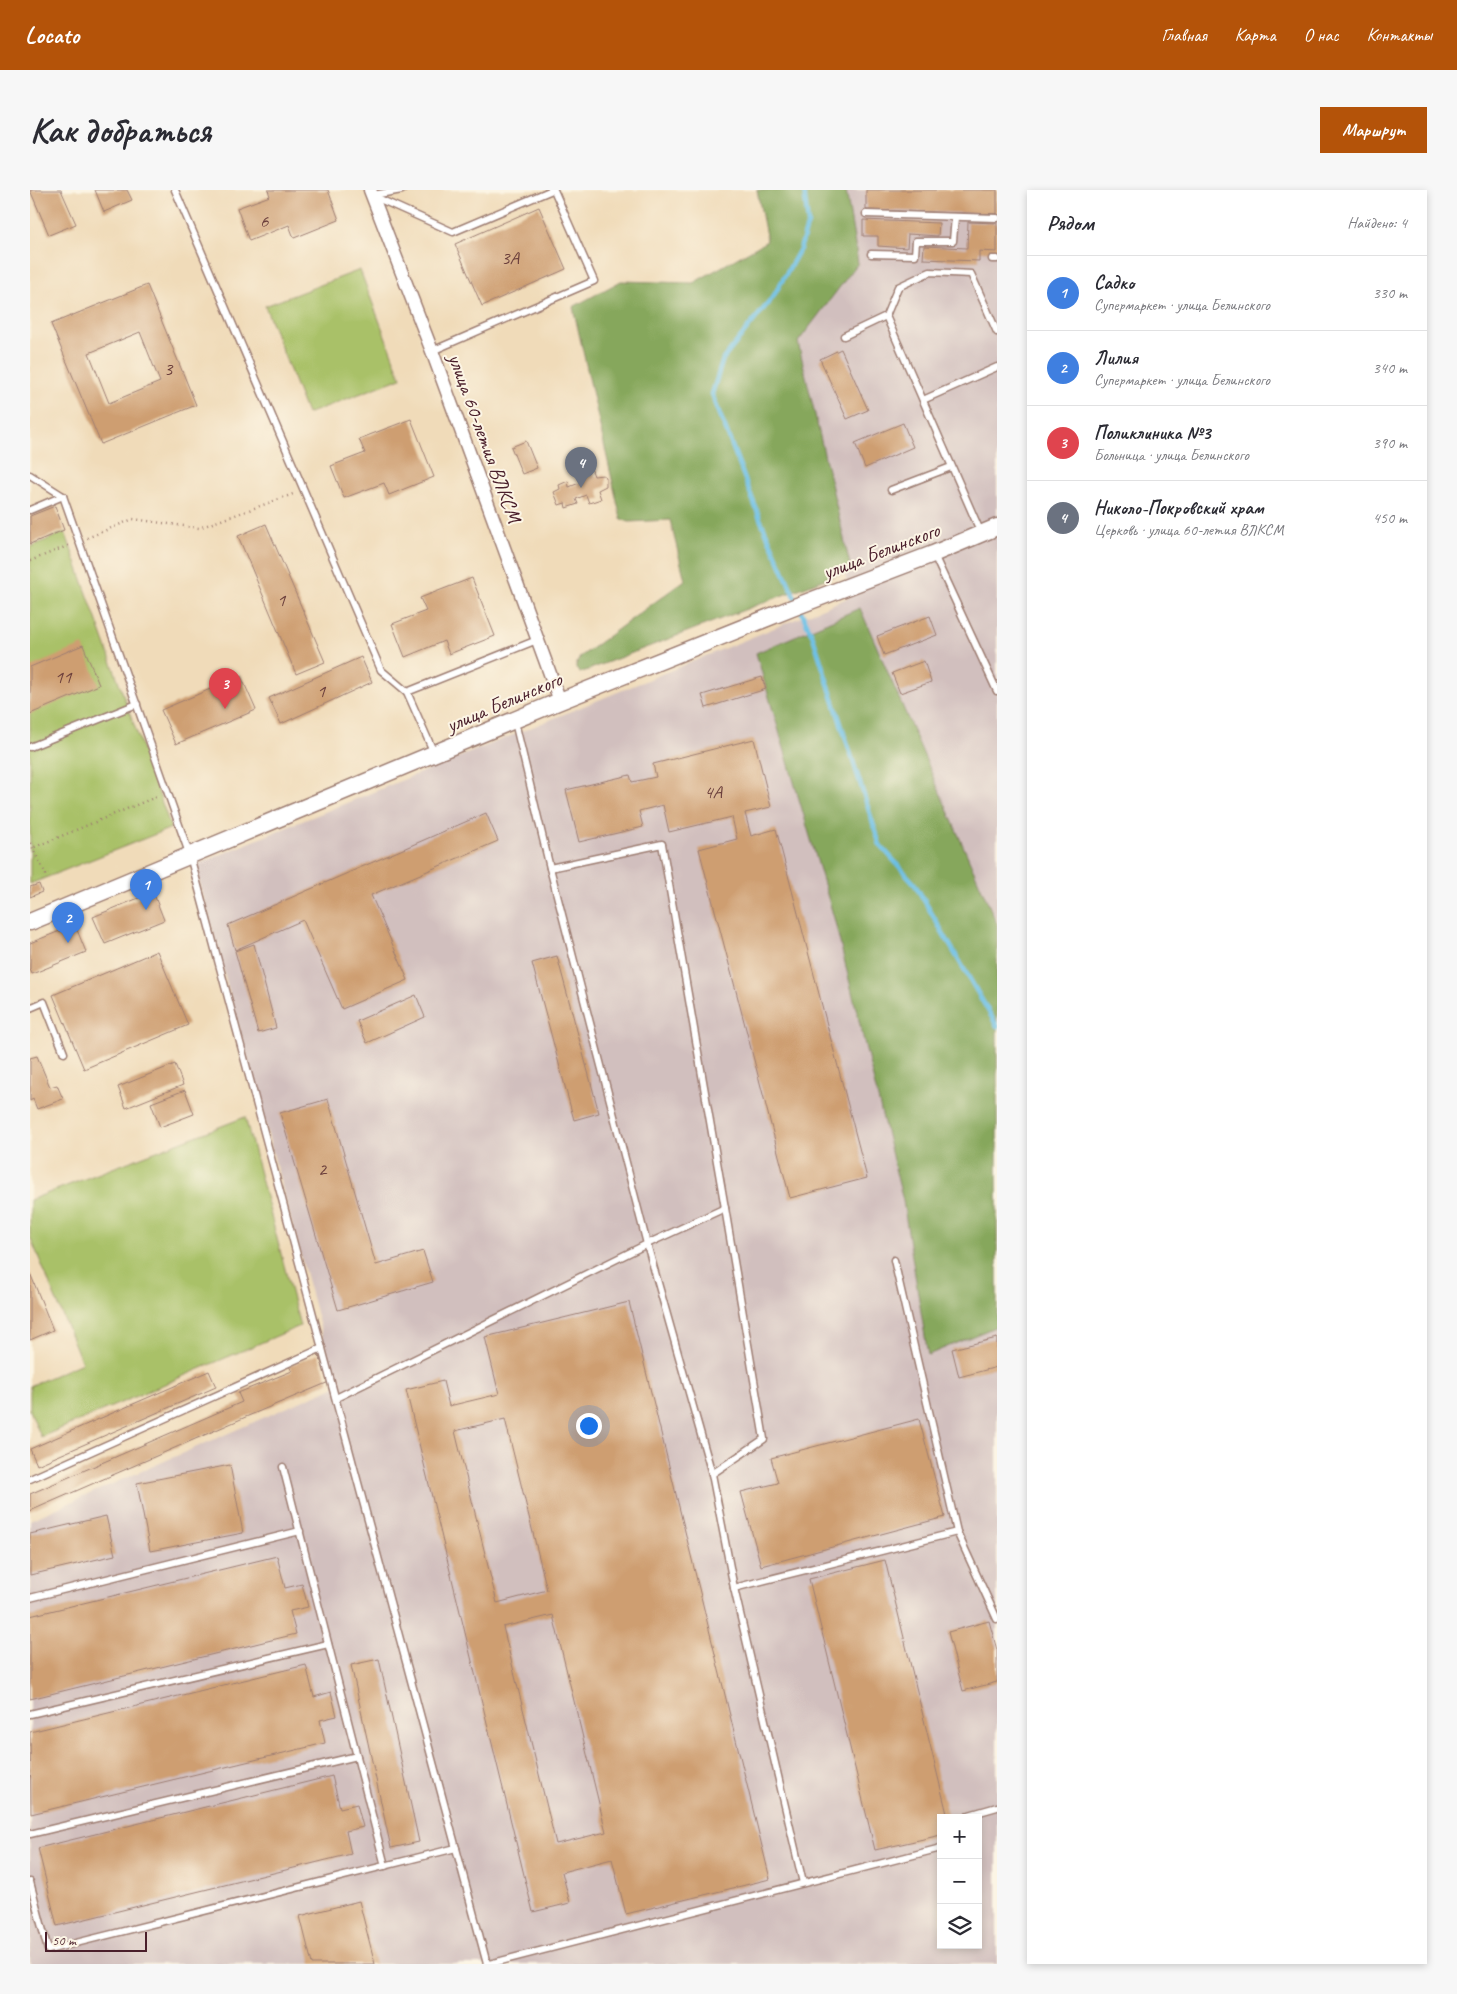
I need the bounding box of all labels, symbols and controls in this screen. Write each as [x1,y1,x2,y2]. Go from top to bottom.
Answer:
text: Locato [25,20,79,50]
text: Главная [1162,24,1207,46]
text: Карта [1235,24,1276,46]
text: О нас [1304,24,1339,46]
text: Контакты [1367,24,1432,46]
button: Маршрут [1320,107,1427,153]
text: Как добраться [30,108,211,153]
house number: 6 [260,209,270,233]
text: Рядом [1047,210,1094,236]
text: Найдено: 4 [1347,213,1407,233]
house number: 3А [501,246,521,270]
text: Садко [1094,271,1134,295]
text: 1 [1059,283,1067,303]
text: 330 m [1373,283,1407,303]
text: Супермаркет · улица Белинского [1094,295,1270,315]
text: Лилия [1094,346,1138,370]
street label: улица 60-летия ВЛКСМ [442,348,528,528]
house number: 3 [164,357,174,381]
text: 2 [1059,358,1067,378]
text: 340 m [1373,358,1407,378]
text: Супермаркет · улица Белинского [1094,370,1270,390]
text: Поликлиника №3 [1094,421,1211,445]
text: 3 [1059,433,1067,453]
text: 390 m [1373,433,1407,453]
text: Больница · улица Белинского [1094,445,1249,465]
pin: 4 [565,447,597,488]
text: Николо-Покровский храм [1094,496,1263,520]
text: 4 [1059,508,1067,528]
text: 450 m [1373,508,1407,528]
street label: улица Белинского [817,516,945,586]
text: Церковь · улица 60-летия ВЛКСМ [1094,520,1283,540]
house number: 1 [277,588,287,612]
house number: 11 [54,665,73,689]
street label: улица Белинского [440,665,567,739]
pin: 3 [209,668,241,709]
house number: 1 [317,679,327,703]
house number: 4А [704,780,724,804]
pin: 1 [130,869,162,910]
pin: 2 [52,902,84,943]
house number: 2 [318,1157,328,1181]
your location [576,1413,602,1439]
map controls [937,1814,982,1949]
button: + [937,1814,982,1859]
button: − [937,1859,982,1904]
button: layers [937,1904,982,1949]
scale bar [45,1929,148,1952]
text: 50 m [52,1932,76,1949]

